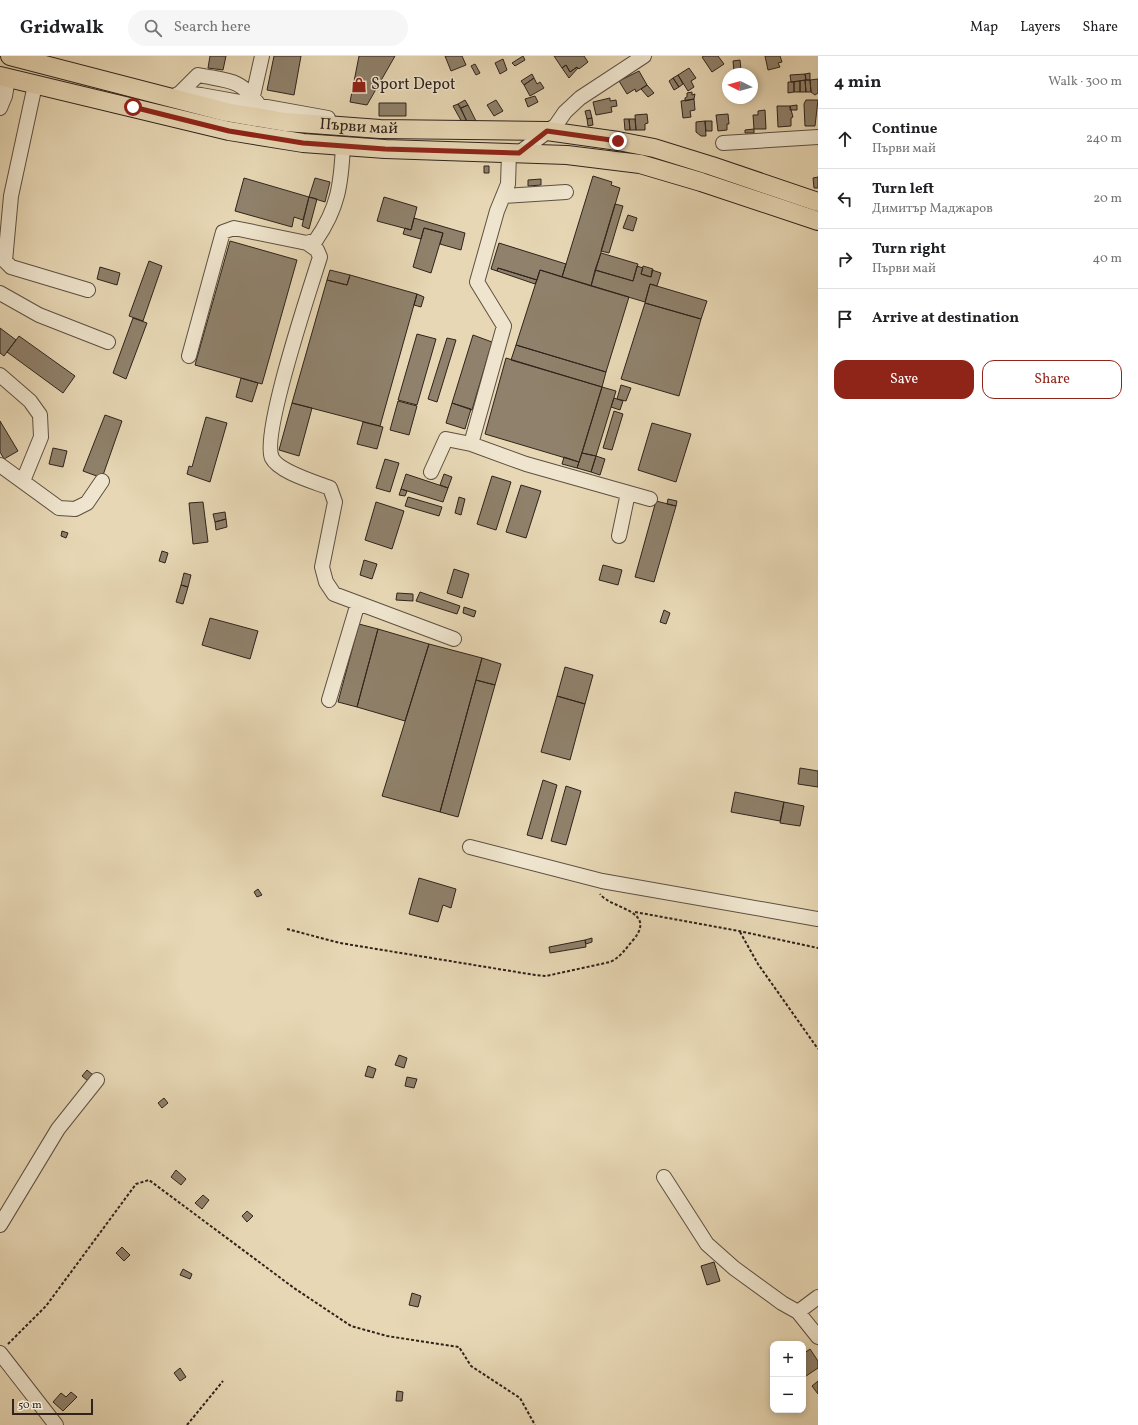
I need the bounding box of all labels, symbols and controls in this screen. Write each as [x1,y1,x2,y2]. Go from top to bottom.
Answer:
search box [128,10,408,46]
text: Gridwalk [20,15,104,41]
icon: search [142,17,164,39]
text: Search here [174,17,251,38]
text: Map [970,18,998,37]
text: Layers [1020,18,1060,37]
text: Share [1082,18,1118,37]
north arrow [722,68,758,104]
text: 4 min [834,71,881,94]
text: Walk · 300 m [1048,73,1122,91]
place label: Sport Depot [371,74,456,96]
shop icon: Sport Depot [350,76,368,94]
route start [124,98,142,116]
street label: Първи май [319,114,398,140]
text: Continue [872,119,937,140]
icon: ahead [834,128,856,150]
text: 240 m [1086,130,1122,148]
route end [609,132,627,150]
text: Първи май [872,140,936,158]
text: Turn left [872,179,934,200]
icon: left [834,188,856,210]
text: 20 m [1093,190,1122,208]
text: Димитър Маджаров [872,200,993,218]
text: Turn right [872,239,946,260]
icon: right [834,248,856,270]
text: 40 m [1093,250,1122,268]
text: Първи май [872,260,936,278]
icon: arrive [834,308,856,330]
text: Arrive at destination [872,308,1019,329]
button: Save [834,360,974,399]
button: Share [982,360,1122,399]
map controls [770,1341,806,1413]
button: + [770,1341,806,1377]
button: − [770,1377,806,1413]
scale bar [12,1397,93,1416]
text: 50 m [18,1398,42,1413]

